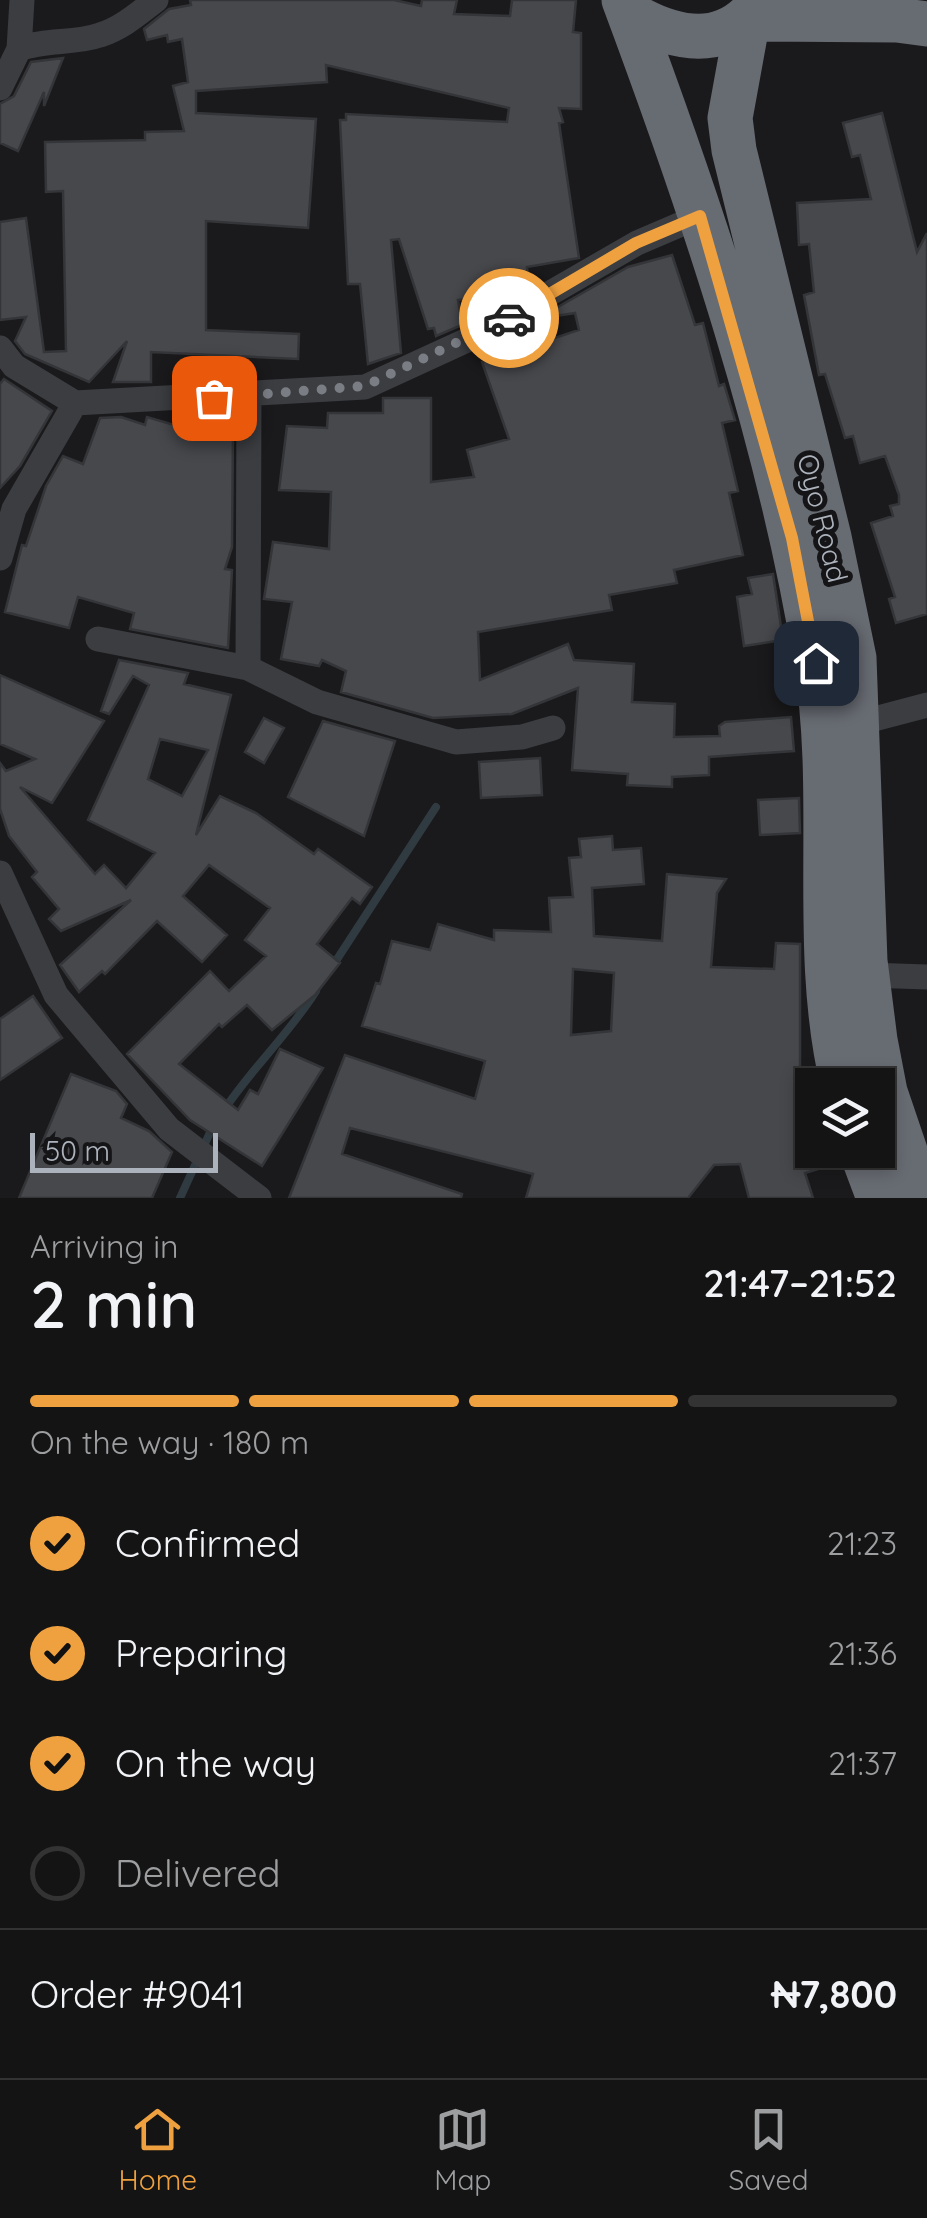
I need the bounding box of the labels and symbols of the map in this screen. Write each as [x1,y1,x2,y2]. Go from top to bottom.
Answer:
courier [459,268,559,368]
pin [172,356,257,441]
street label: Oyo Road [790,450,856,586]
pin [774,621,859,706]
scale bar [30,1128,218,1172]

